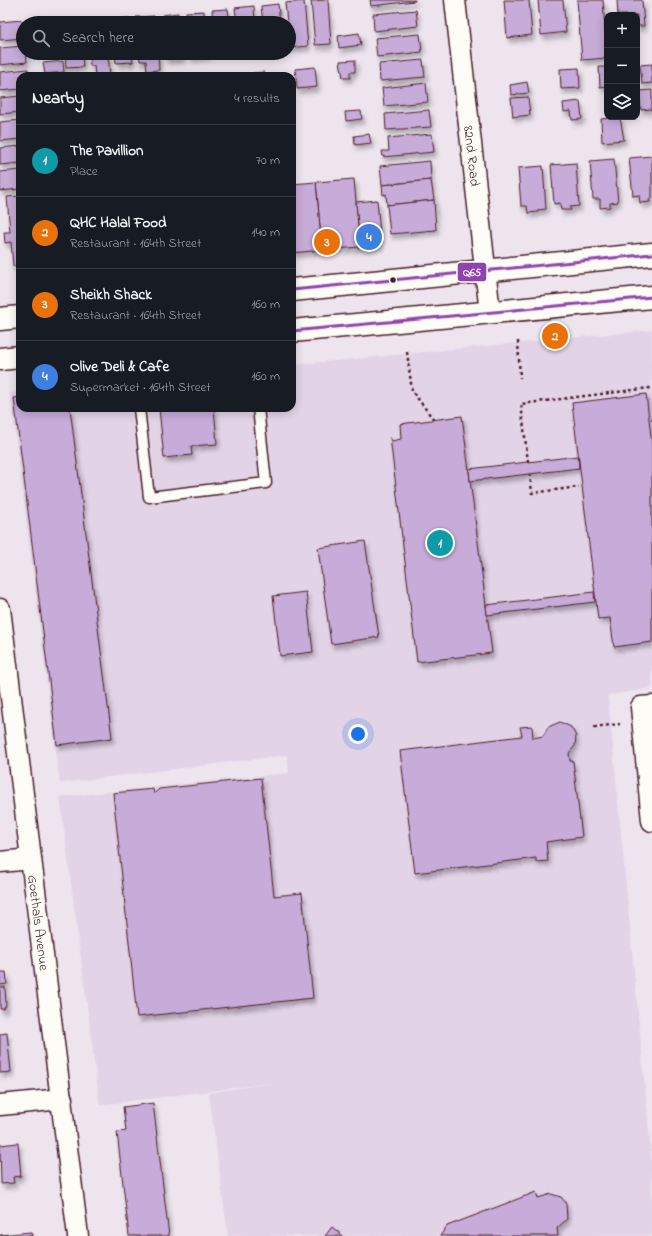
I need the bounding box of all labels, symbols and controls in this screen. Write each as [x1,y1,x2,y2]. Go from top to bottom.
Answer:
map controls [604,12,640,120]
button: + [604,12,640,48]
search box [16,16,296,60]
icon: search [30,27,52,49]
text: Search here [62,27,134,49]
button: − [604,48,640,84]
button: layers [604,84,640,120]
text: Nearby [32,86,84,111]
text: 4 results [234,89,280,108]
street label: 82nd Road [457,125,485,188]
text: The Pavillion [70,140,144,162]
text: 1 [43,151,47,170]
text: 70 m [256,151,280,170]
text: Place [70,162,98,181]
text: QHC Halal Food [70,212,166,234]
pin: 4 [356,222,382,252]
text: 2 [42,223,48,242]
text: 140 m [252,223,280,242]
pin: 3 [314,227,340,257]
text: Restaurant · 164th Street [70,234,201,253]
line badge: Q65 [457,262,487,282]
text: Q65 [463,265,482,281]
unlabelled marker [388,275,398,285]
text: Sheikh Shack [70,284,152,306]
text: 3 [42,295,48,314]
text: 160 m [251,295,280,314]
text: Restaurant · 164th Street [70,306,201,325]
pin: 2 [542,321,568,351]
text: Olive Deli & Cafe [70,356,169,378]
text: 4 [42,367,48,386]
text: 160 m [251,367,280,386]
text: Supermarket · 164th Street [70,378,211,397]
pin: 1 [427,528,453,558]
your location [348,724,368,744]
street label: Goethals Avenue [21,874,54,972]

